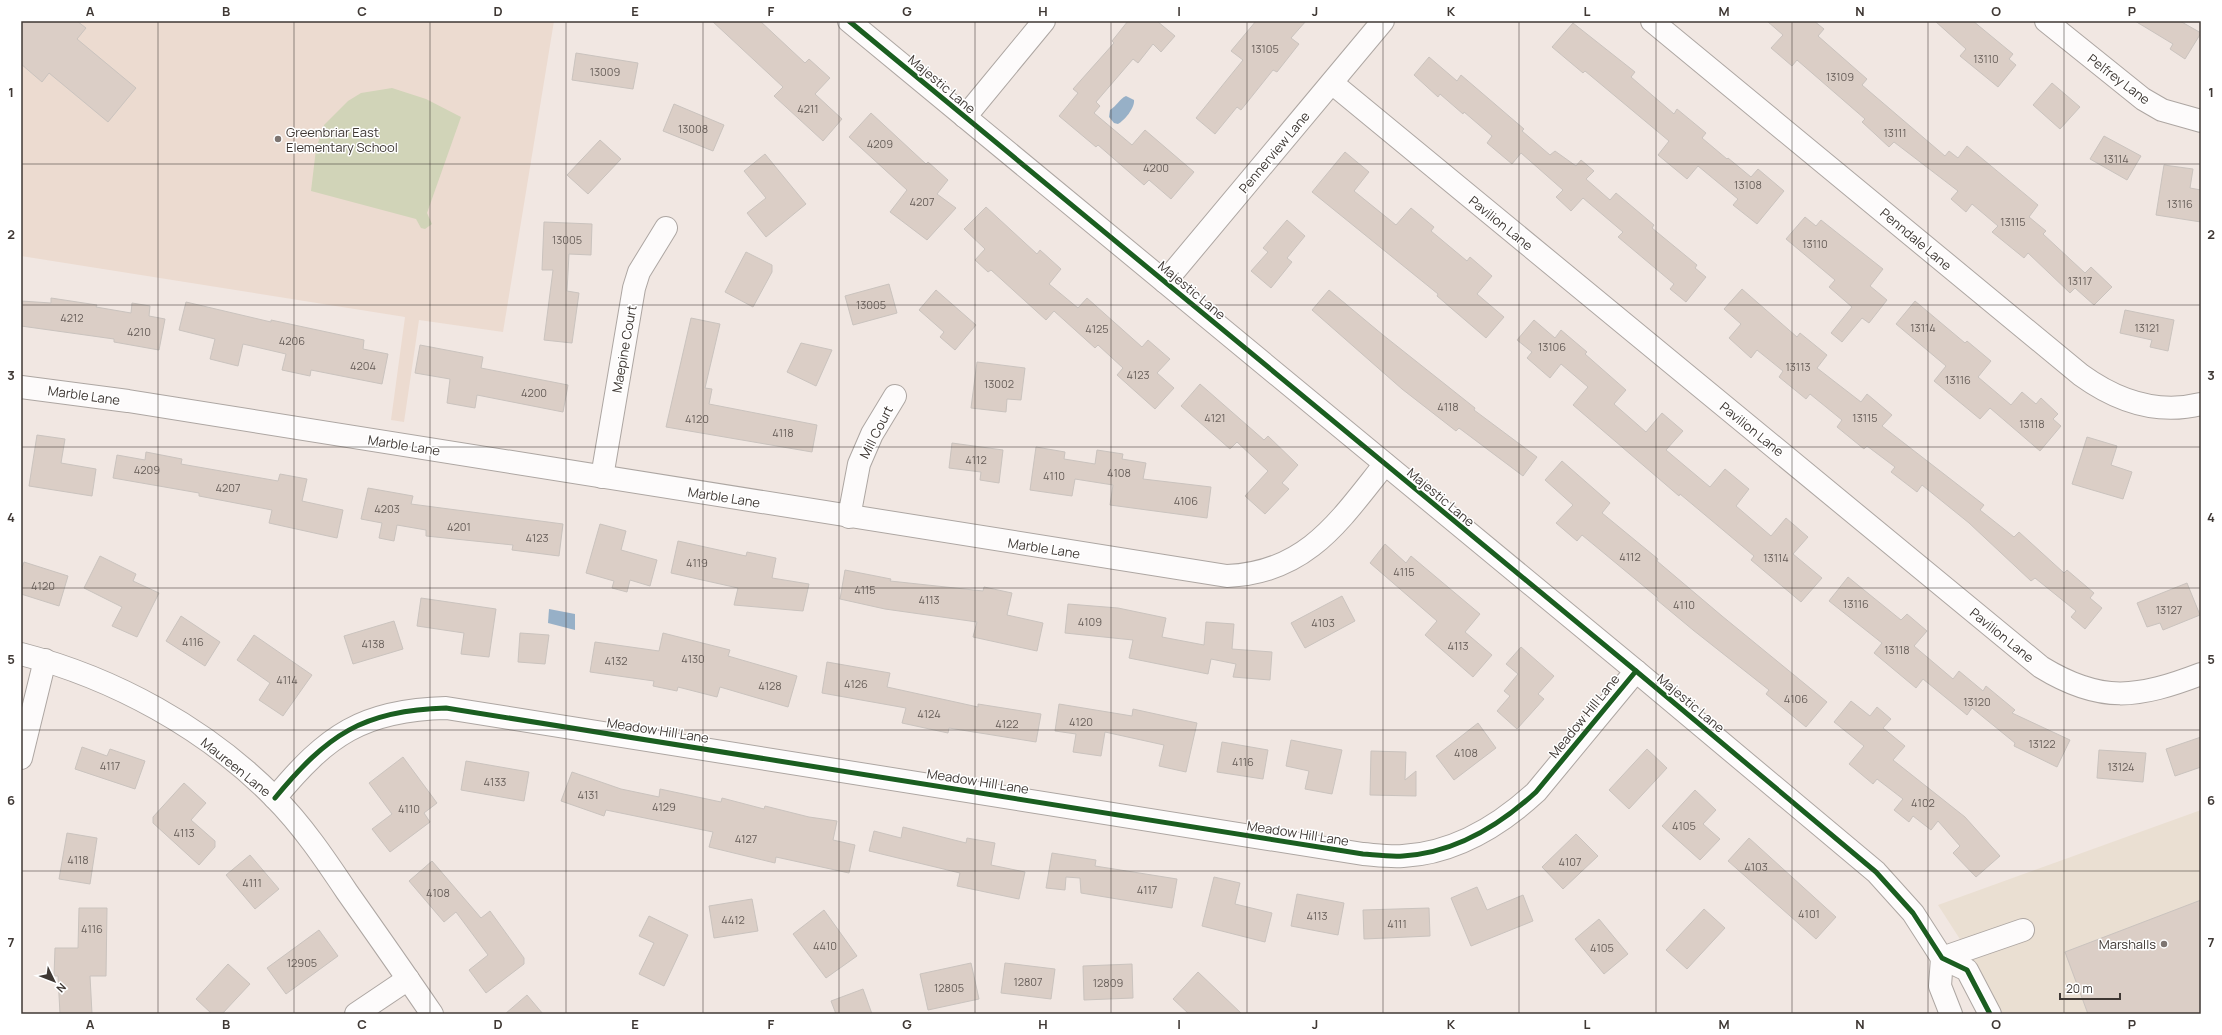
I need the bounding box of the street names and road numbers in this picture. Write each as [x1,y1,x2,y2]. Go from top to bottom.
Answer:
street label: Majestic Lane [904,50,980,118]
street label: Pelfrey Lane [2084,50,2154,109]
street label: Pennerview Lane [1234,107,1314,197]
street label: Pavilion Lane [1465,192,1537,255]
street label: Penndale Lane [1877,204,1956,274]
street label: Majestic Lane [1154,256,1230,324]
street label: Maepine Court [607,304,641,394]
street label: Marble Lane [47,381,122,409]
street label: Pavilion Lane [1716,398,1788,461]
street label: Mill Court [855,402,897,462]
street label: Marble Lane [367,430,442,460]
street label: Majestic Lane [1403,463,1479,531]
street label: Marble Lane [687,482,762,512]
street label: Marble Lane [1007,533,1082,563]
street label: Pavilion Lane [1966,604,2038,667]
street label: Majestic Lane [1653,669,1729,737]
street label: Meadow Hill Lane [1545,670,1624,762]
street label: Meadow Hill Lane [606,713,711,747]
street label: Maureen Lane [197,733,275,801]
street label: Meadow Hill Lane [926,764,1031,798]
street label: Meadow Hill Lane [1246,816,1351,850]

